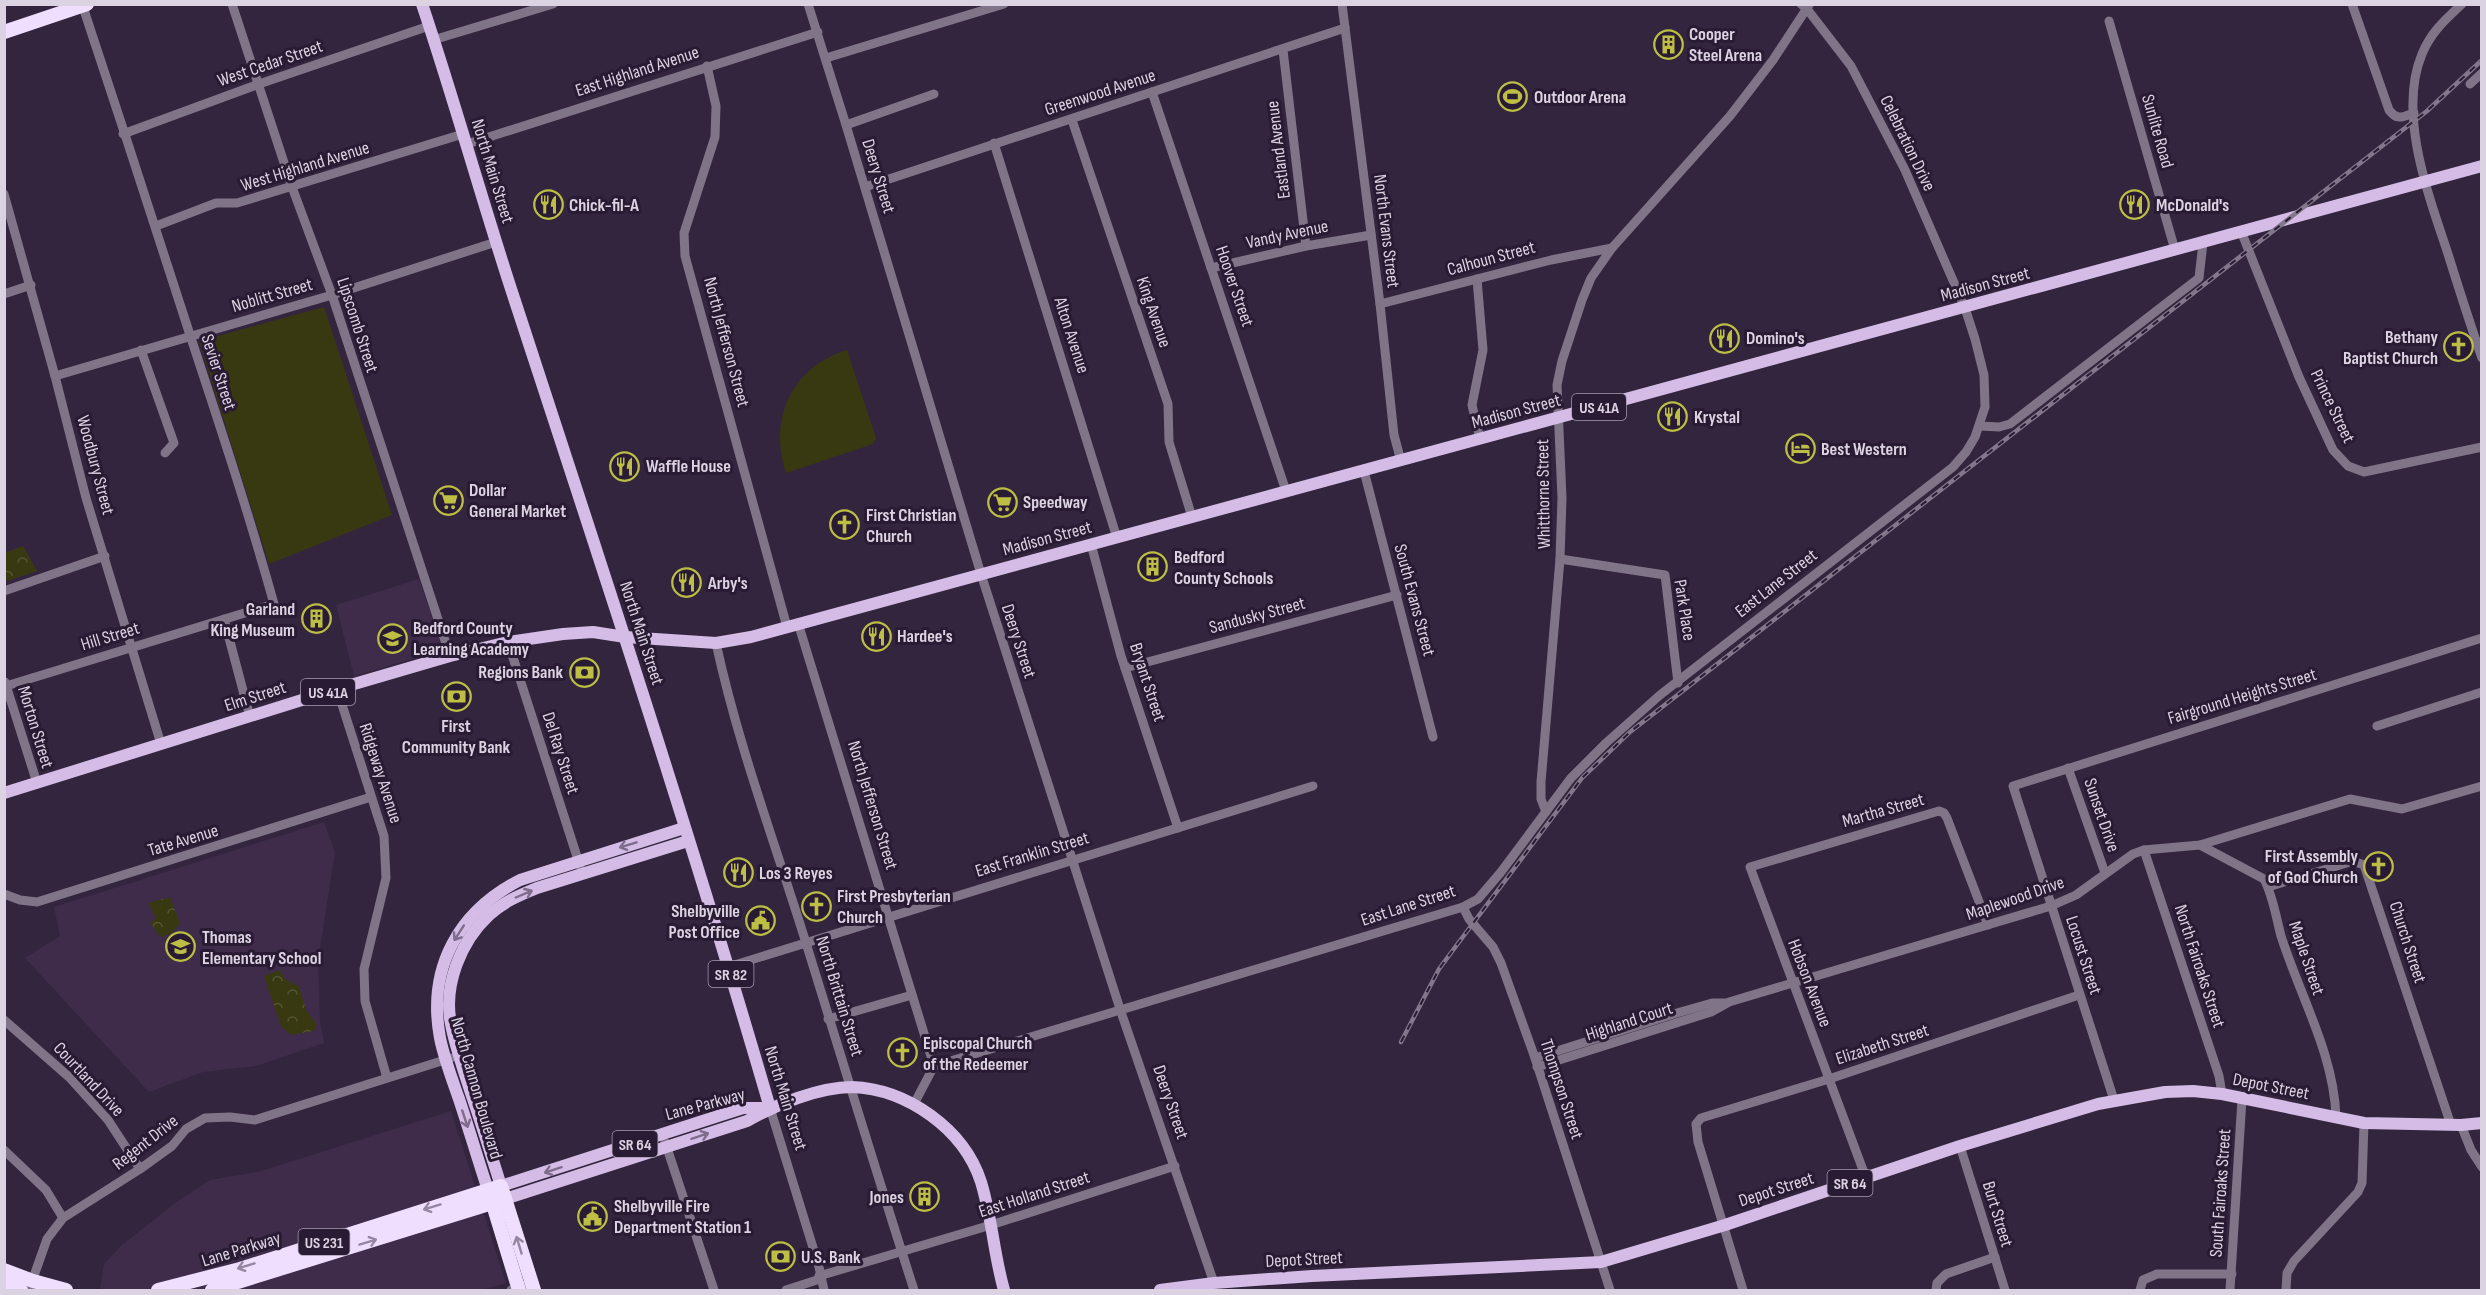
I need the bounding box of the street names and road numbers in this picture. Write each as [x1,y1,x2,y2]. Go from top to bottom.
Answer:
street label: West Cedar Street [215,36,326,91]
street label: East Highland Avenue [573,42,702,101]
street label: Greenwood Avenue [1042,65,1158,120]
street label: Celebration Drive [1875,92,1940,195]
street label: Sunlite Road [2137,92,2178,170]
street label: Eastland Avenue [1262,100,1295,200]
street label: North Main Street [467,117,518,226]
street label: West Highland Avenue [238,137,372,196]
street label: Deery Street [857,137,900,216]
street label: North Evans Street [1369,173,1404,289]
street label: Vandy Avenue [1244,216,1330,253]
street label: Calhoun Street [1445,237,1538,280]
street label: Hoover Street [1211,243,1258,330]
street label: Madison Street [1938,262,2032,306]
street label: Noblitt Street [229,274,315,317]
street label: King Avenue [1132,274,1175,350]
street label: Lipscomb Street [332,275,383,376]
street label: North Jefferson Street [699,275,754,410]
street label: Alton Avenue [1049,294,1094,376]
street label: Sevier Street [196,332,241,413]
street label: Prince Street [2306,366,2360,447]
street label: Madison Street [1469,389,1563,433]
road number: US 41A [1572,394,1626,420]
street label: Woodbury Street [72,413,119,518]
street label: Whitthorne Street [1532,438,1555,549]
street label: Madison Street [1000,516,1094,560]
street label: South Evans Street [1390,542,1440,659]
street label: East Lane Street [1731,545,1822,622]
street label: Park Place [1669,578,1700,642]
street label: North Main Street [615,579,668,688]
street label: Sandusky Street [1207,592,1308,638]
street label: Deery Street [997,602,1040,681]
street label: Hill Street [78,618,142,655]
street label: Bryant Street [1125,640,1170,724]
street label: Fairground Heights Street [2165,664,2319,729]
street label: Elm Street [222,677,289,716]
road number: US 41A [301,679,355,705]
street label: Morton Street [13,683,58,771]
street label: Del Ray Street [537,709,584,797]
street label: Ridgeway Avenue [354,720,407,826]
street label: North Jefferson Street [843,738,902,873]
street label: Sunset Drive [2079,776,2124,855]
street label: Martha Street [1840,789,1927,832]
street label: Tate Avenue [145,820,221,861]
street label: East Franklin Street [973,827,1092,882]
street label: Maplewood Drive [1963,872,2067,925]
street label: East Lane Street [1358,880,1459,931]
street label: Church Street [2384,899,2431,986]
street label: North Fairoaks Street [2170,902,2229,1031]
street label: Locust Street [2061,913,2106,998]
street label: Maple Street [2284,919,2329,998]
street label: North Brittain Street [811,934,868,1059]
street label: Hobson Avenue [1783,936,1836,1030]
road number: SR 82 [708,961,754,987]
street label: Highland Court [1583,997,1676,1045]
street label: North Cannon Boulevard [446,1015,507,1161]
street label: Elizabeth Street [1833,1019,1932,1069]
street label: Thompson Street [1535,1037,1588,1142]
street label: Courtland Drive [49,1038,128,1121]
street label: North Main Street [760,1044,811,1153]
street label: Deery Street [1148,1063,1193,1142]
street label: Depot Street [2231,1069,2311,1104]
street label: Lane Parkway [663,1084,747,1125]
street label: Regent Drive [108,1110,182,1174]
street label: South Fairoaks Street [2206,1128,2235,1258]
road number: SR 64 [612,1131,658,1157]
street label: East Holland Street [976,1167,1093,1222]
street label: Depot Street [1736,1167,1817,1211]
road number: SR 64 [1828,1170,1872,1196]
street label: Burt Street [1978,1179,2018,1250]
street label: Lane Parkway [199,1228,283,1271]
road number: US 231 [298,1229,350,1255]
street label: Depot Street [1265,1247,1344,1272]

